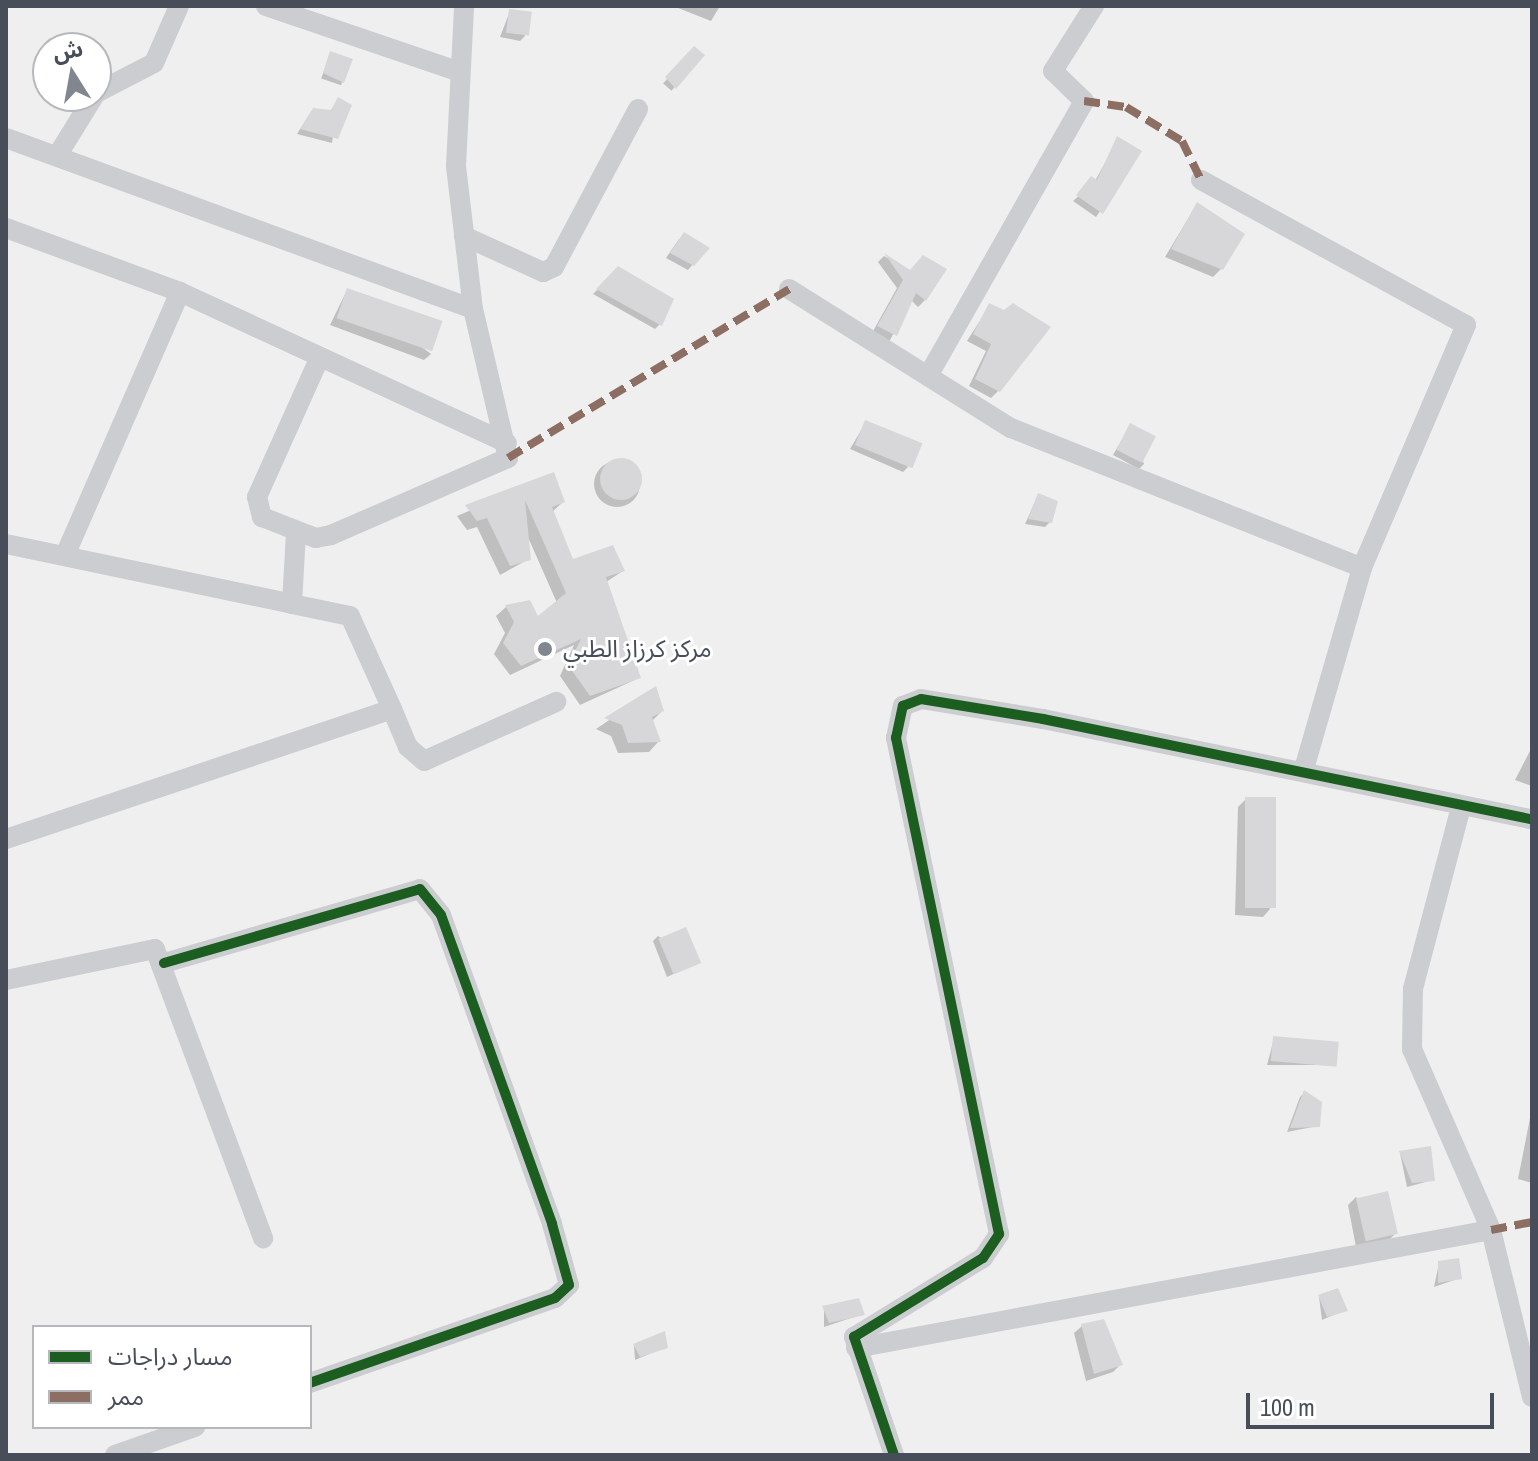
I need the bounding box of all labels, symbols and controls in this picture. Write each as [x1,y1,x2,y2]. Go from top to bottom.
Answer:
north arrow [32,32,112,112]
text: ش [50,33,85,68]
place label: مركز كرزاز الطبي [563,635,711,663]
marker: مركز كرزاز الطبي [534,638,556,660]
legend [32,1325,312,1429]
text: مسار دراجات [108,1340,233,1372]
scale bar [1250,1377,1498,1427]
text: ممر [108,1380,144,1412]
text: 100 m [1260,1391,1315,1423]

